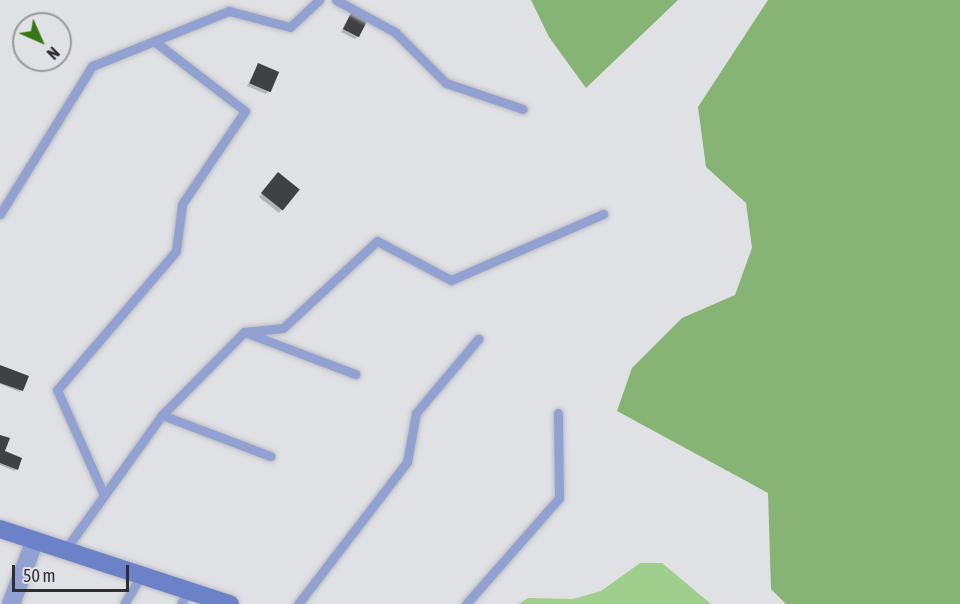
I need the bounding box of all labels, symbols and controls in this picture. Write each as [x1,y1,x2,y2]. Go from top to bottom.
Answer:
north arrow [12,12,72,72]
text: N [44,44,63,63]
scale bar [15,553,132,591]
text: 50 m [23,565,55,586]

